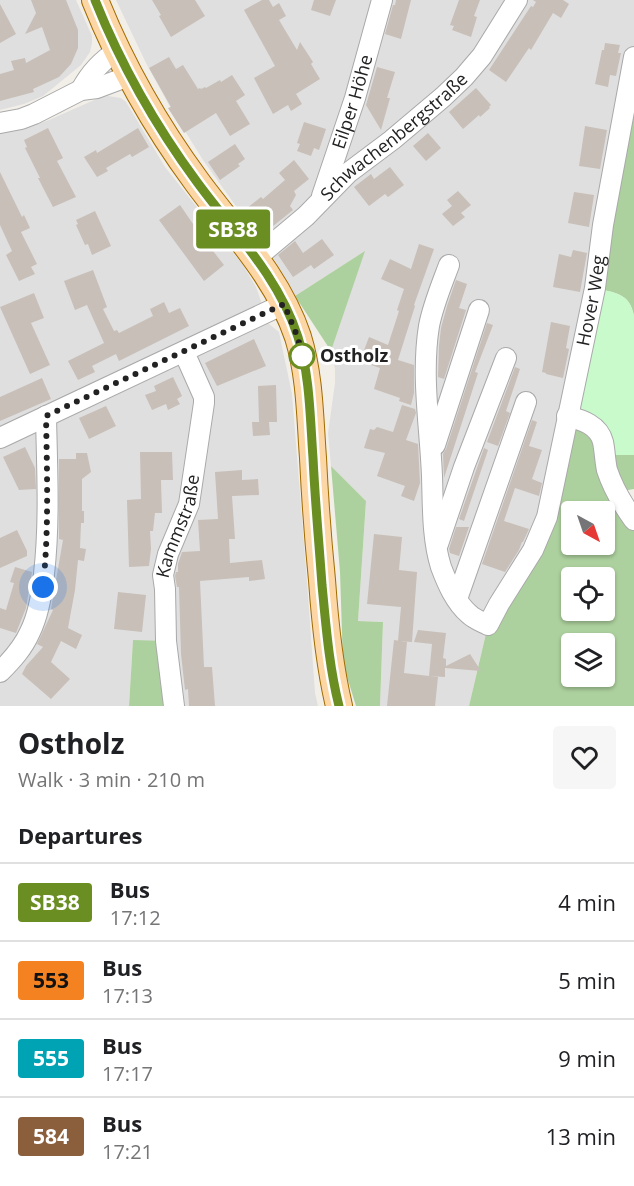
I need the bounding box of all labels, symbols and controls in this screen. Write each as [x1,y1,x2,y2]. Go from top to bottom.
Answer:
street label: Eilper Höhe [326,52,377,152]
street label: Schwachenbergstraße [315,67,472,205]
line badge: SB38 [191,210,275,248]
text: SB38 [208,215,258,243]
street label: Hover Weg [570,254,610,348]
marker: Ostholz [289,343,315,369]
place label: Ostholz [320,343,389,367]
street label: Kammstraße [150,473,204,580]
north arrow [561,501,615,555]
map controls [561,501,615,687]
button: locate [561,567,615,621]
your location [28,572,58,602]
button: layers [561,633,615,687]
text: Ostholz [18,724,124,762]
button: heart [553,726,616,789]
text: Walk · 3 min · 210 m [18,766,205,793]
text: Departures [18,820,142,850]
text: Bus [110,874,150,904]
text: 4 min [558,887,616,917]
text: SB38 [30,888,80,916]
text: 17:12 [110,904,161,931]
text: Bus [102,952,142,982]
text: 5 min [558,965,616,995]
text: 553 [33,966,69,994]
text: 17:13 [102,982,153,1009]
text: Bus [102,1030,142,1060]
text: 9 min [558,1043,616,1073]
text: 555 [33,1044,69,1072]
text: 17:17 [102,1060,153,1087]
text: Bus [102,1108,142,1138]
text: 13 min [546,1121,616,1151]
text: 584 [33,1122,69,1150]
text: 17:21 [102,1138,153,1165]

